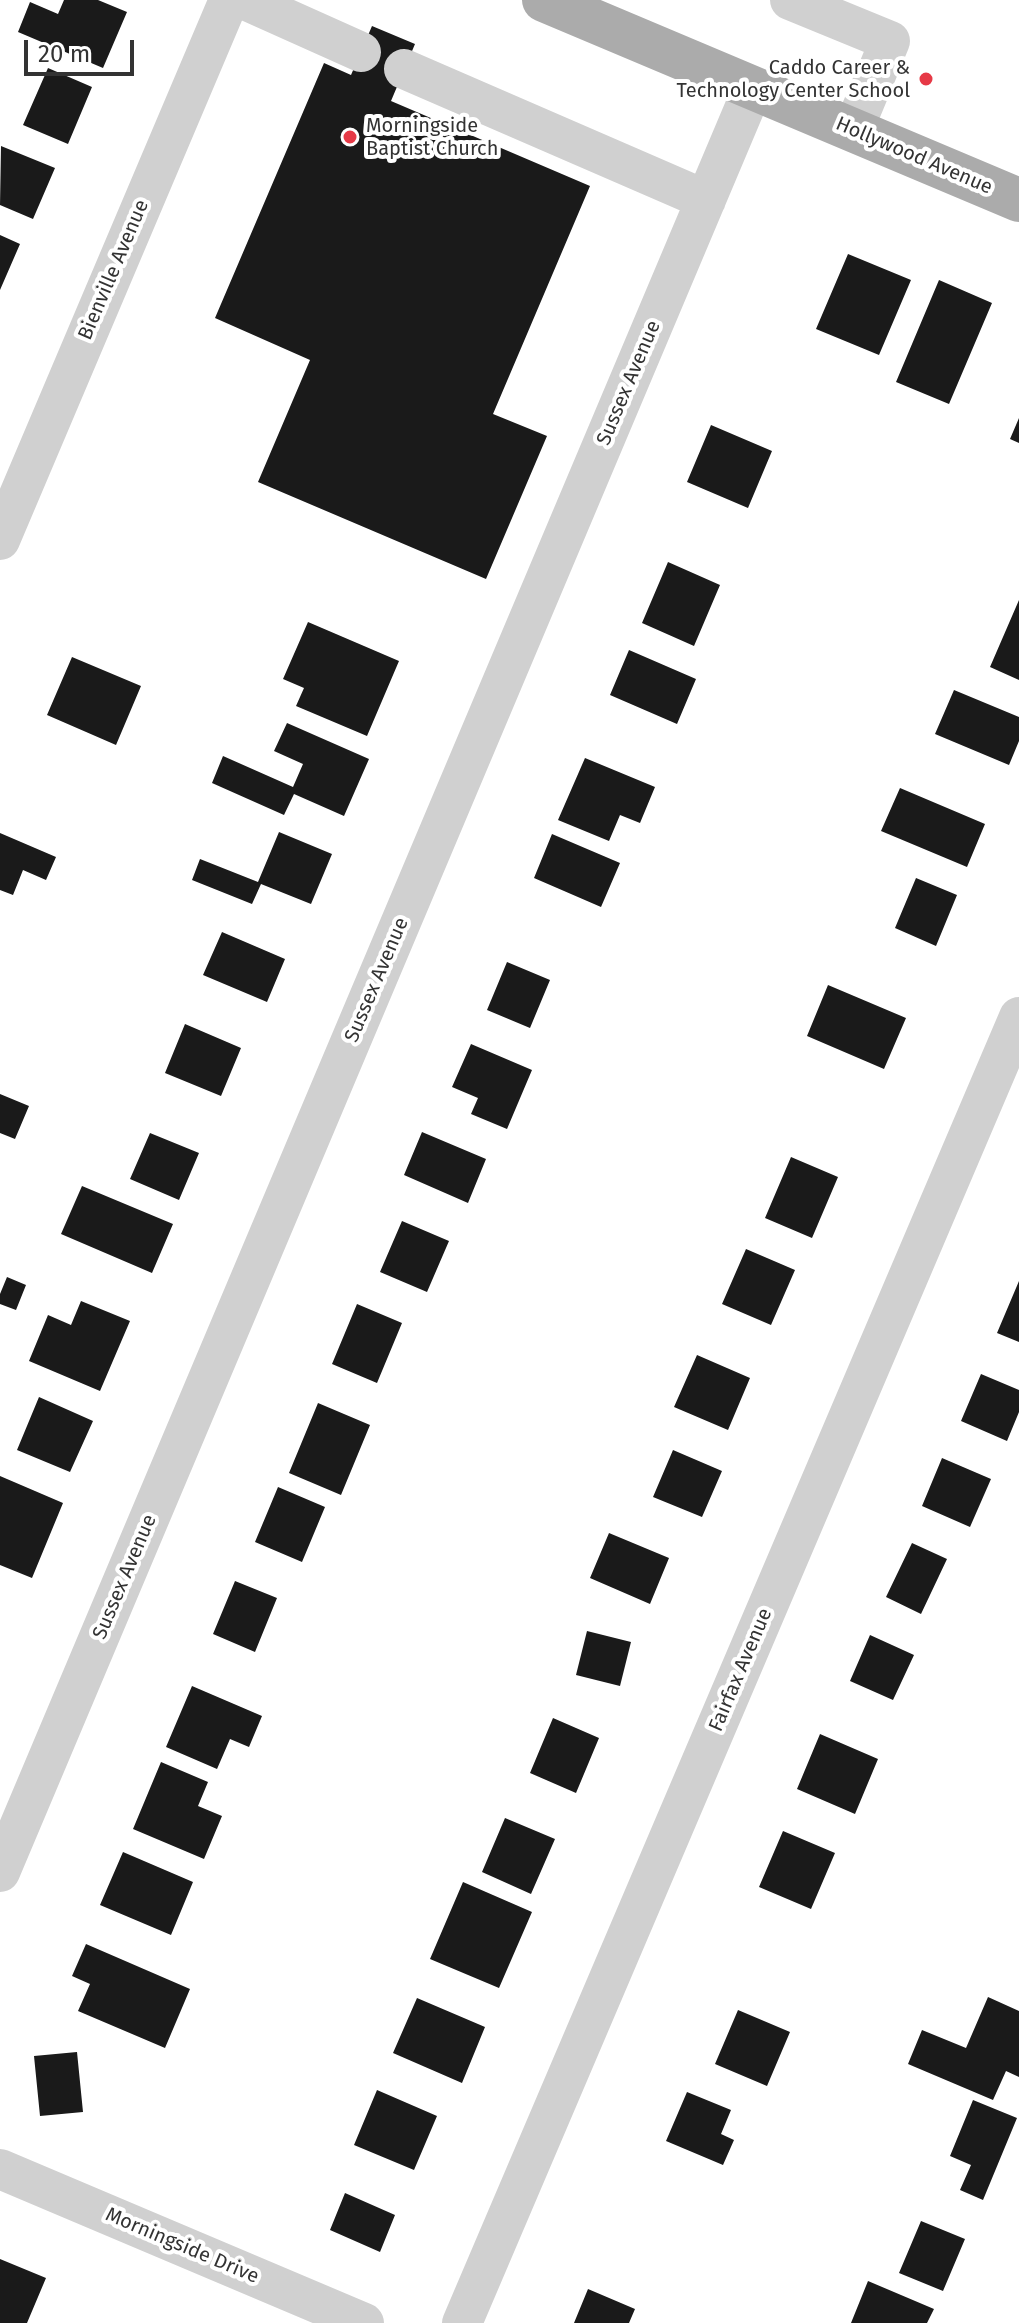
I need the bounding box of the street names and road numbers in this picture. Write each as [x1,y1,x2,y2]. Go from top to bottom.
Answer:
street label: Hollywood Avenue [832,112,996,200]
street label: Bienville Avenue [74,196,154,344]
street label: Sussex Avenue [592,317,666,449]
street label: Sussex Avenue [340,914,414,1046]
street label: Sussex Avenue [88,1511,162,1643]
street label: Fairfax Avenue [704,1605,778,1735]
street label: Morningside Drive [102,2203,262,2289]

